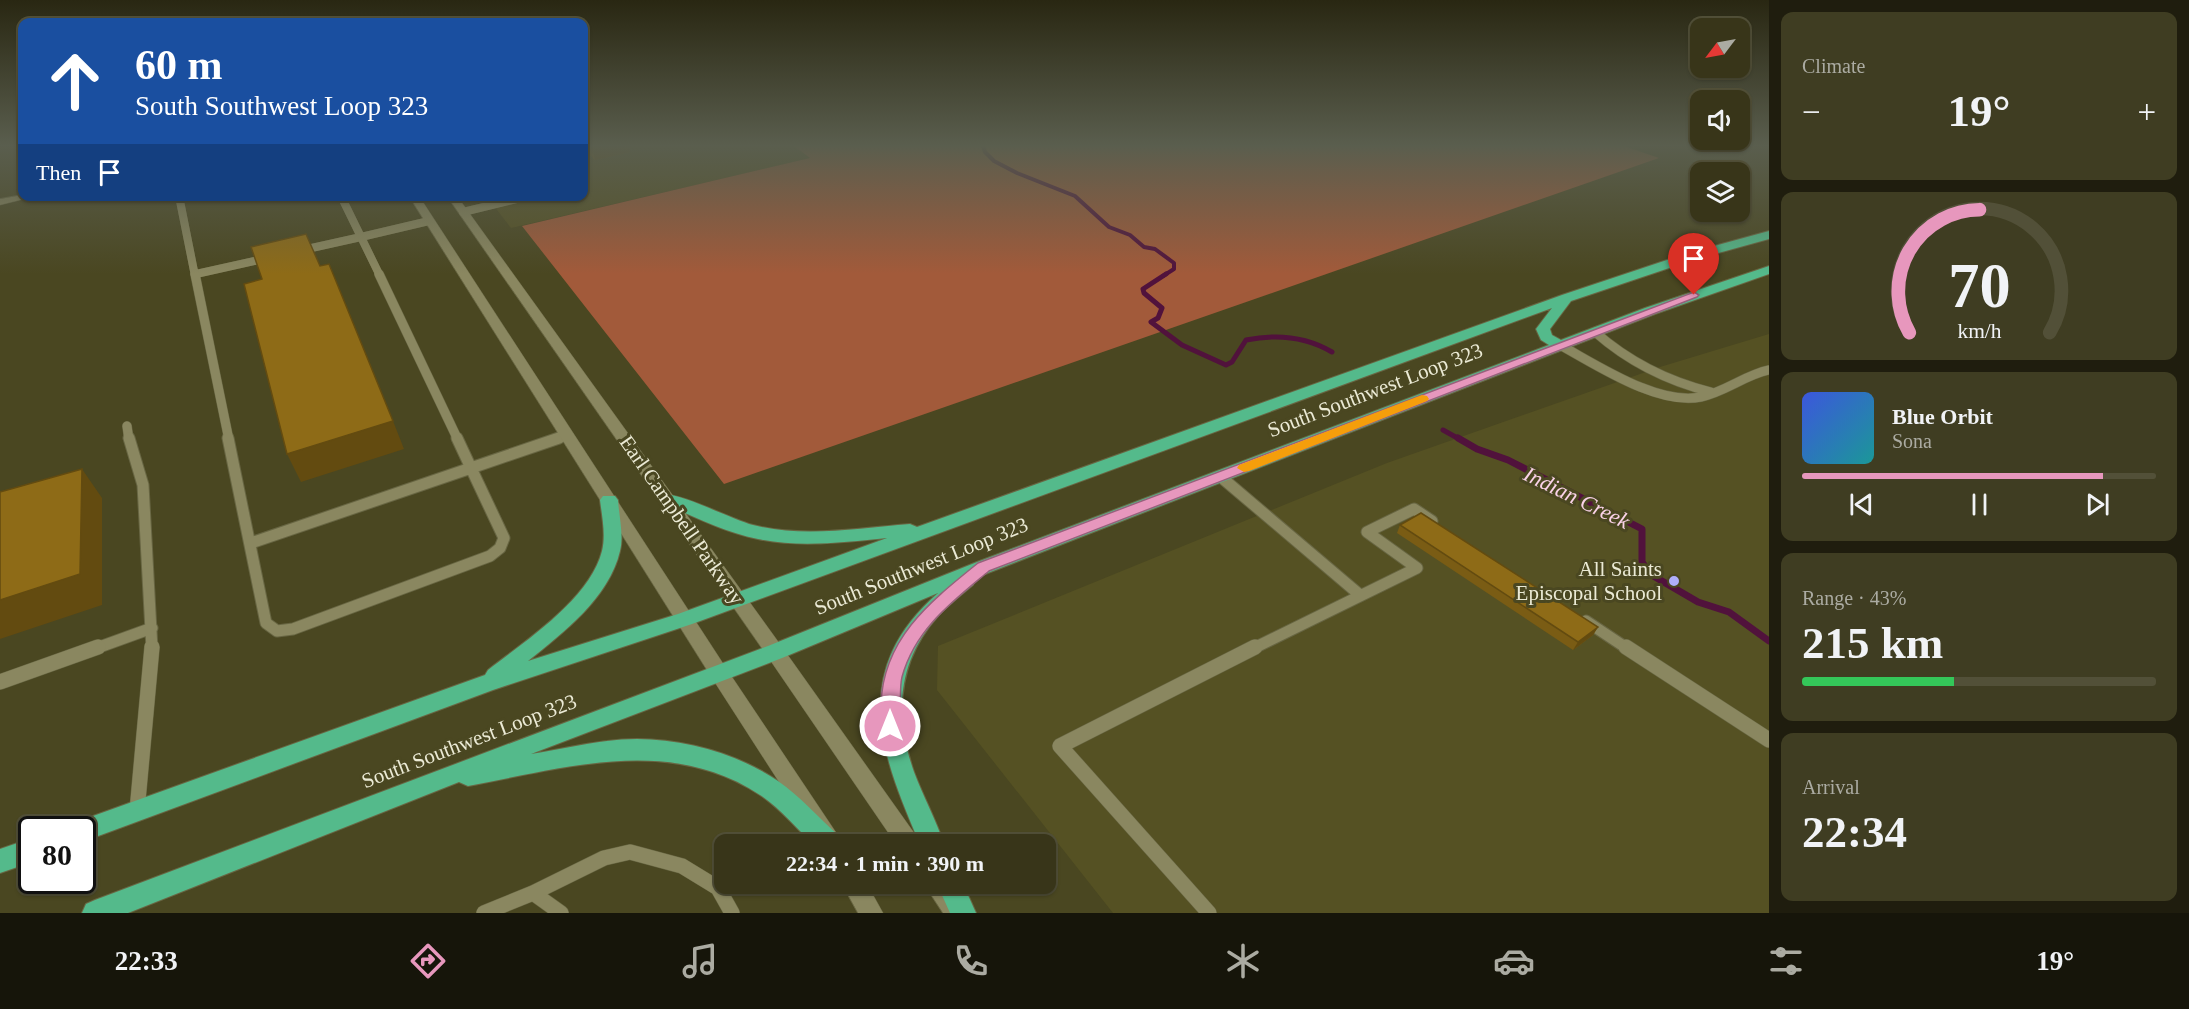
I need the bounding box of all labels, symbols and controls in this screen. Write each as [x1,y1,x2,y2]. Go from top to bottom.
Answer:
north arrow [1690,18,1750,78]
map controls [1690,18,1750,222]
icon: ahead [36,42,114,120]
text: 60 m [135,42,223,88]
text: Climate [1802,55,1865,77]
text: 19° [1948,86,2011,136]
button: sound [1690,90,1750,150]
text: South Southwest Loop 323 [135,91,428,121]
text: − [1802,94,1821,130]
text: + [2137,94,2156,130]
icon: arrive [93,156,126,189]
text: Then [36,160,81,185]
button: layers [1690,162,1750,222]
pin [1668,233,1719,295]
icon: arrive [1677,242,1710,275]
text: 70 [1948,251,2010,320]
text: km/h [1957,320,2001,344]
street label: South Southwest Loop 323 [1264,338,1486,442]
text: Blue Orbit [1892,404,1993,429]
text: Sona [1892,430,1932,452]
street label: Earl Campbell Parkway [615,431,750,609]
water label: Indian Creek [1519,461,1635,534]
icon: previous [1845,488,1878,521]
icon: pause [1963,488,1996,521]
icon: next [2081,488,2114,521]
street label: South Southwest Loop 323 [811,512,1031,620]
place label: All Saints Episcopal School [1516,557,1662,605]
marker: All Saints Episcopal School [1667,574,1681,588]
text: Range · 43% [1802,587,1906,609]
text: 215 km [1802,618,1943,668]
street label: South Southwest Loop 323 [358,689,580,793]
position arrow [858,694,922,758]
text: Arrival [1802,776,1860,798]
text: 22:34 [1802,807,1907,857]
speed limit sign: 80 [18,816,96,894]
text: 22:34 · 1 min · 390 m [786,851,984,876]
icon: directions [407,940,449,982]
icon: music [679,940,721,982]
icon: phone [950,940,992,982]
icon: climate [1222,940,1264,982]
icon: car [1493,940,1535,982]
icon: filters [1765,940,1807,982]
text: 22:33 [115,946,178,976]
text: 19° [2036,946,2074,976]

